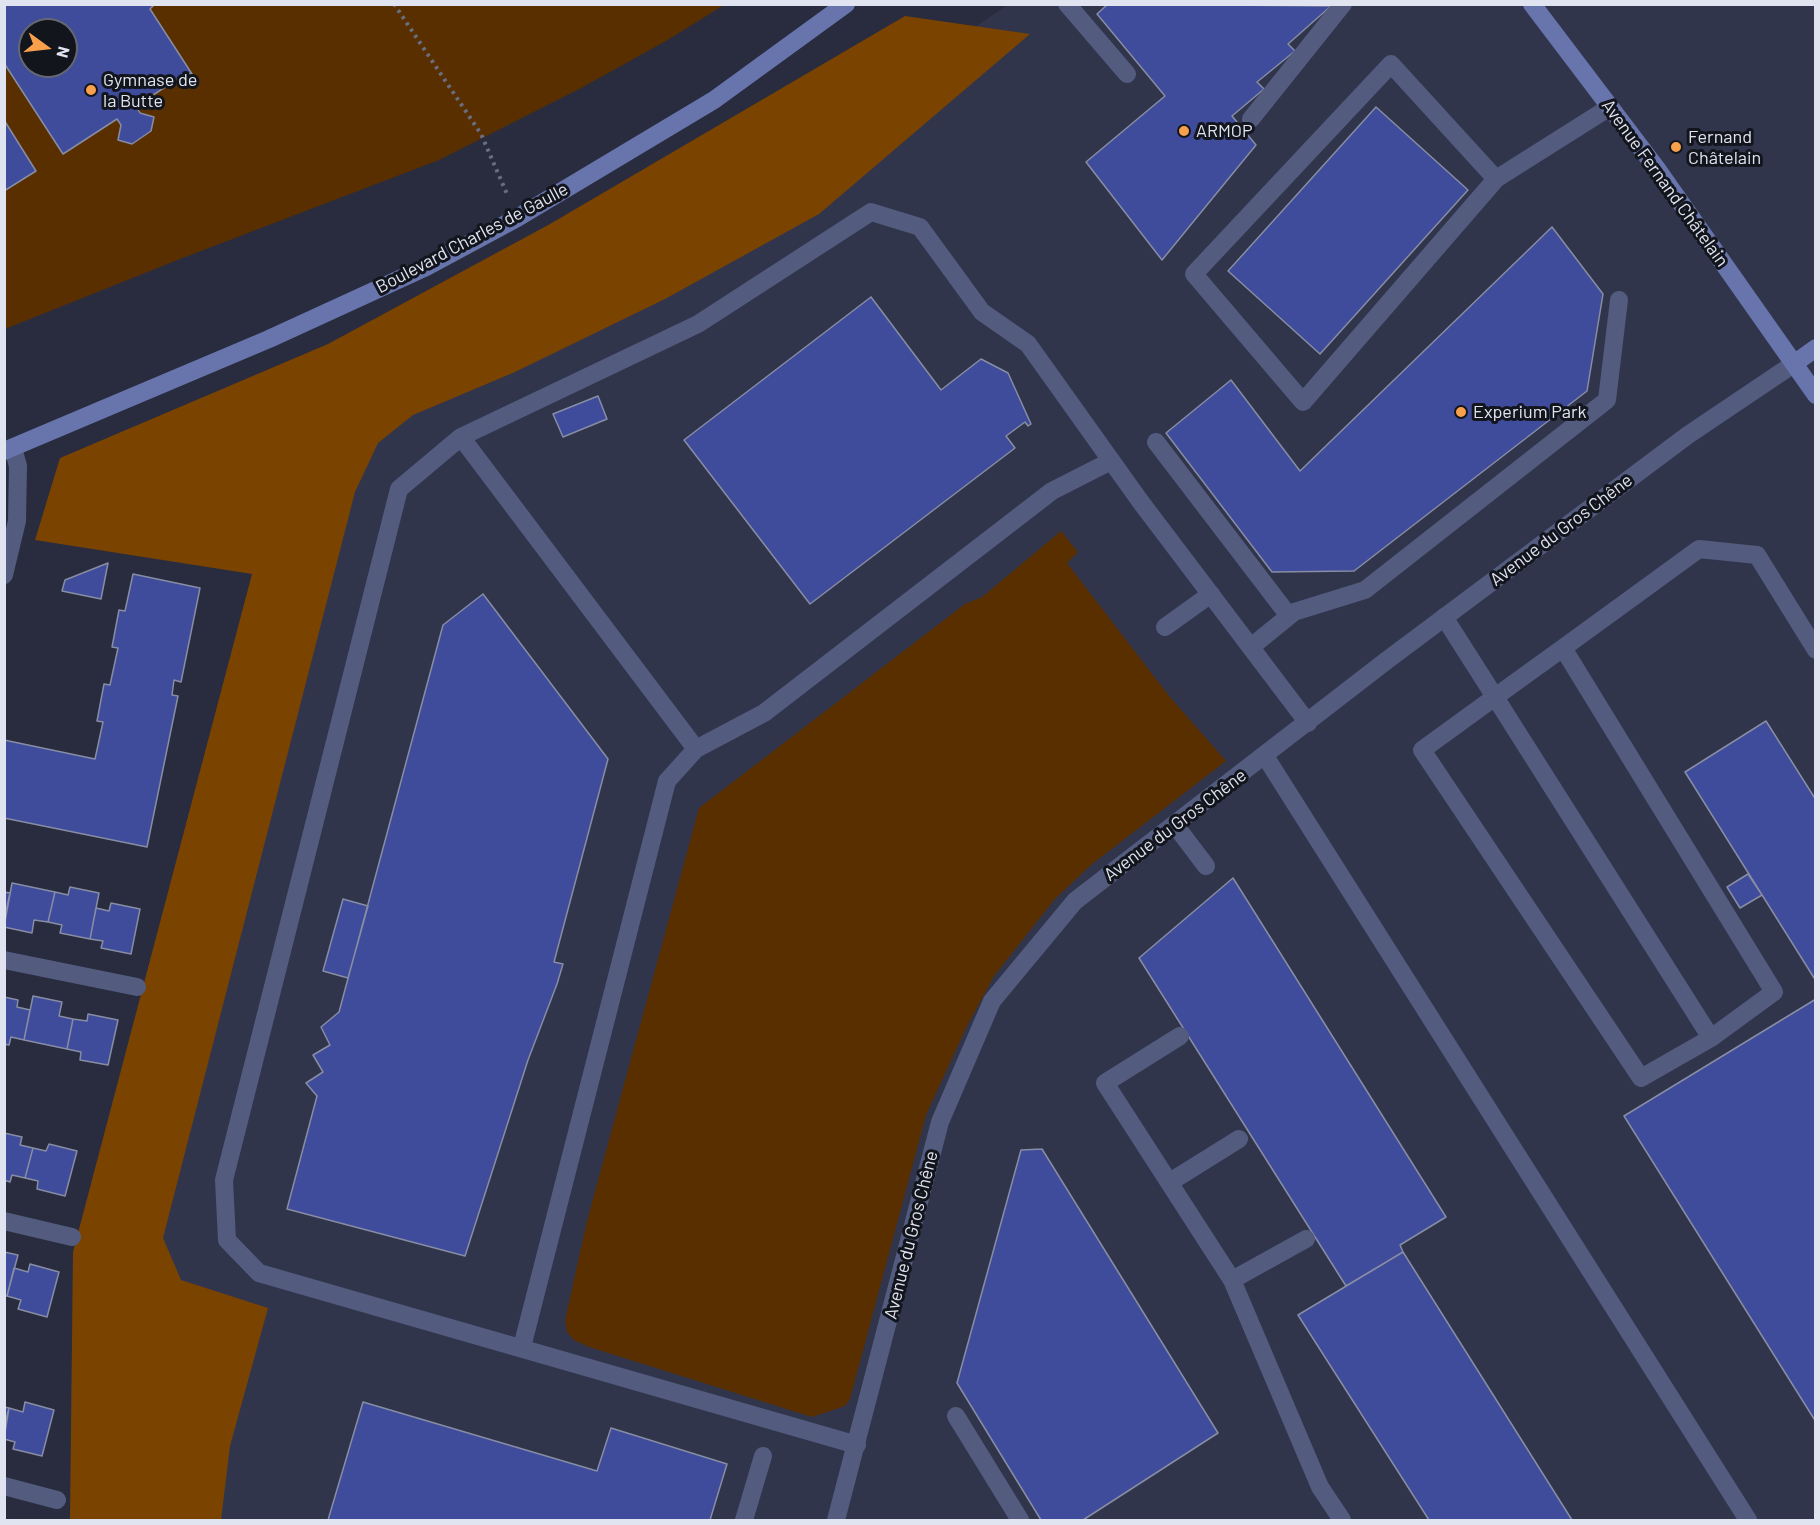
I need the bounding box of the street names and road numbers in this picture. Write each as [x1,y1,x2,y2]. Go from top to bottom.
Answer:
street label: Avenue Fernand Châtelain [1597,95,1733,271]
street label: Boulevard Charles de Gaulle [372,178,572,298]
street label: Avenue du Gros Chêne [1486,469,1636,591]
street label: Avenue du Gros Chêne [1100,764,1250,886]
street label: Avenue du Gros Chêne [880,1149,942,1321]

